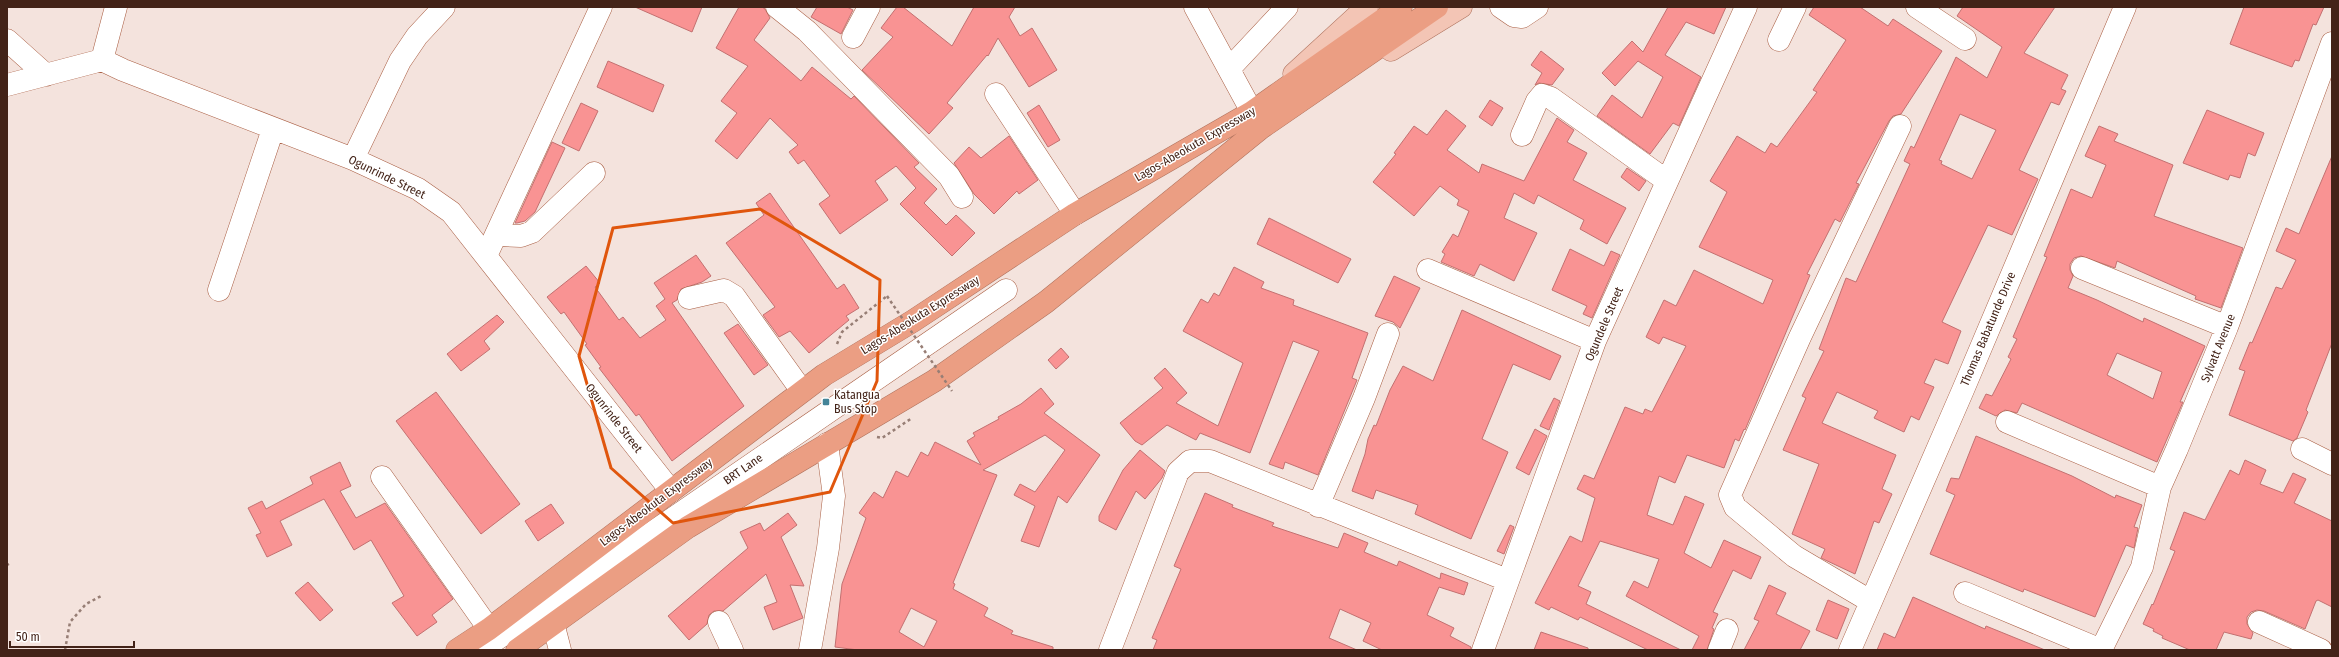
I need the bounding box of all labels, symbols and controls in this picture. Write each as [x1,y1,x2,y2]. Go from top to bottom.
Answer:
street label: Lagos-Abeokuta Expressway [1132,103,1258,184]
street label: Ogunrinde Street [346,152,428,202]
street label: Thomas Babatunde Drive [1958,270,2018,388]
street label: Lagos-Abeokuta Expressway [858,272,982,357]
street label: Ogundele Street [1582,285,1626,363]
street label: Sylvatt Avenue [2198,312,2238,384]
street label: Ogunrinde Street [583,381,645,455]
place label: Katangua Bus Stop [834,388,880,416]
marker: Katangua Bus Stop [821,397,831,407]
street label: BRT Lane [721,450,765,488]
street label: Lagos-Abeokuta Expressway [597,455,716,549]
scale bar [10,623,134,649]
text: 50 m [16,630,40,644]

